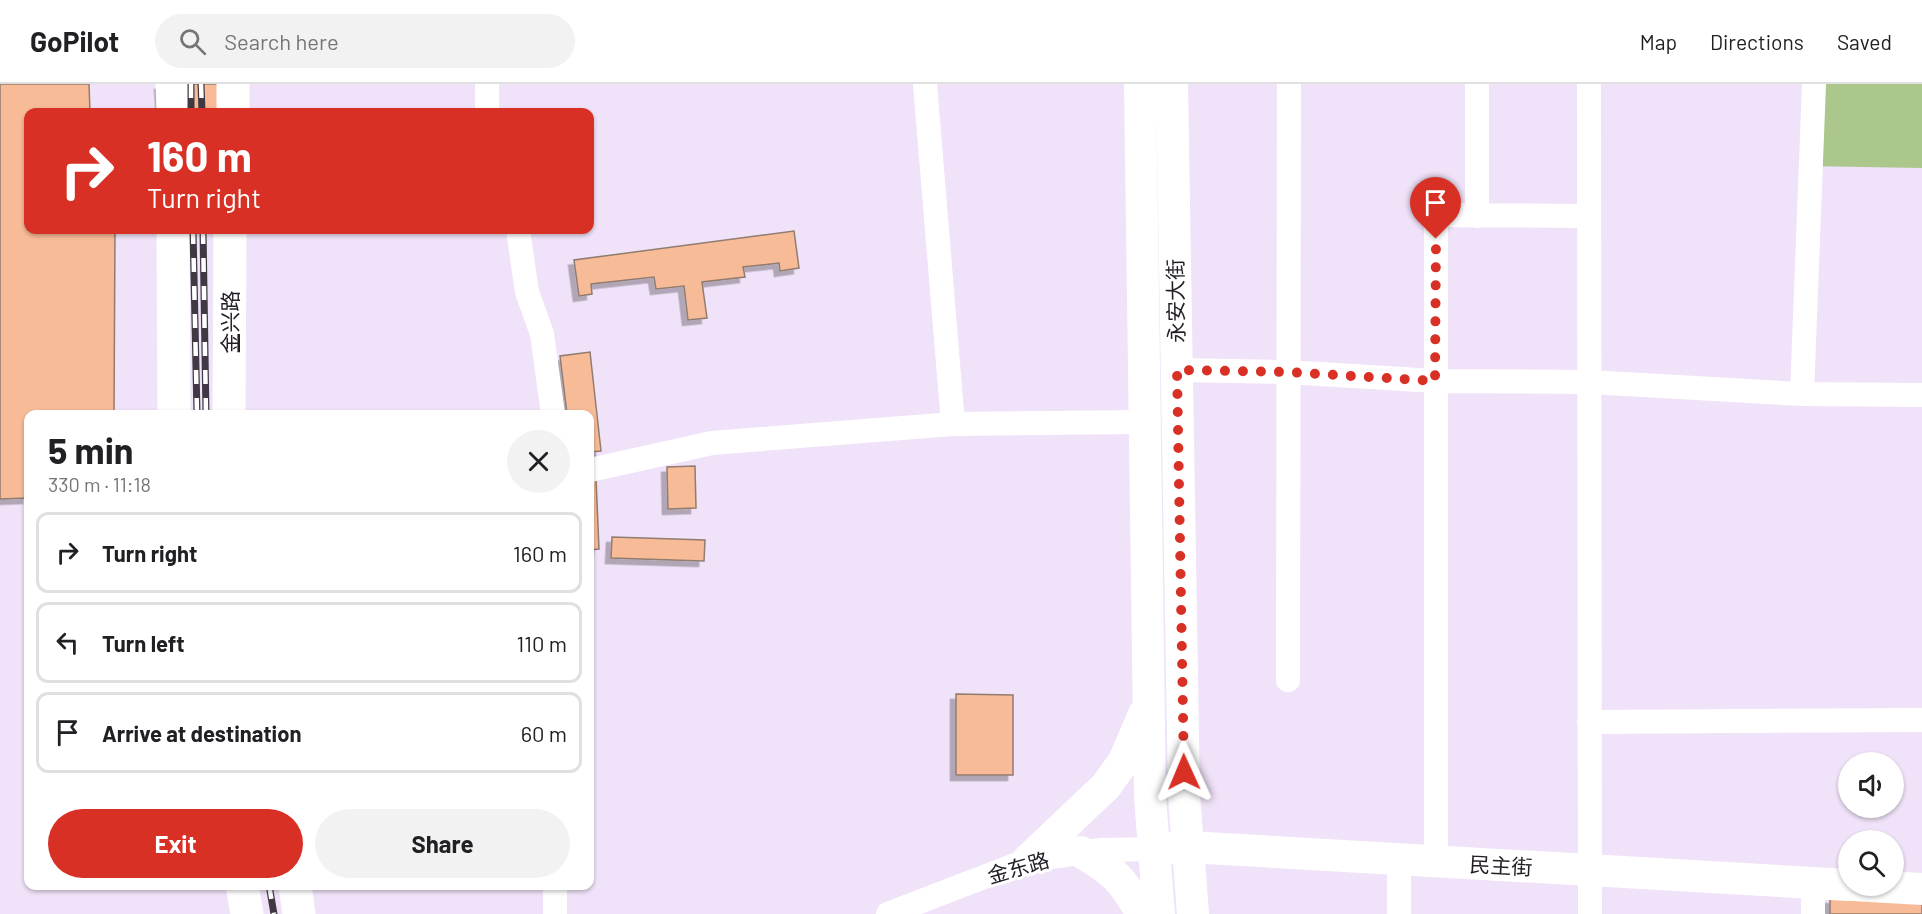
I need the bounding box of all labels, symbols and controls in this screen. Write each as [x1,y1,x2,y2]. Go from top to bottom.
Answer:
search box [155,14,575,68]
text: GoPilot [30,24,119,58]
icon: search [176,25,209,58]
text: Search here [224,28,339,54]
text: Map [1640,29,1677,54]
text: Directions [1710,29,1804,54]
text: Saved [1837,29,1892,54]
text: 160 m [147,130,252,180]
icon: right [48,132,126,210]
pin [1410,177,1461,239]
text: Turn right [147,181,261,213]
icon: arrive [1419,186,1452,219]
street label: 永安大街 [1162,259,1188,343]
street label: 金兴路 [217,291,242,354]
text: 5 min [48,428,134,471]
button: close [507,430,570,493]
text: 330 m · 11:18 [48,472,151,496]
icon: right [51,536,84,569]
text: Turn right [102,540,197,566]
text: 160 m [513,540,567,566]
icon: left [51,626,84,659]
text: Turn left [102,630,185,656]
text: 110 m [517,630,567,656]
icon: arrive [51,716,84,749]
text: Arrive at destination [102,720,301,746]
text: 60 m [521,720,567,746]
position arrow [1152,740,1216,804]
map controls [1838,752,1904,896]
button: sound [1838,752,1904,818]
button: Exit [48,809,303,878]
button: Share [315,809,570,878]
button: search [1838,830,1904,896]
street label: 金东路 [984,846,1052,888]
street label: 民主街 [1469,851,1533,879]

